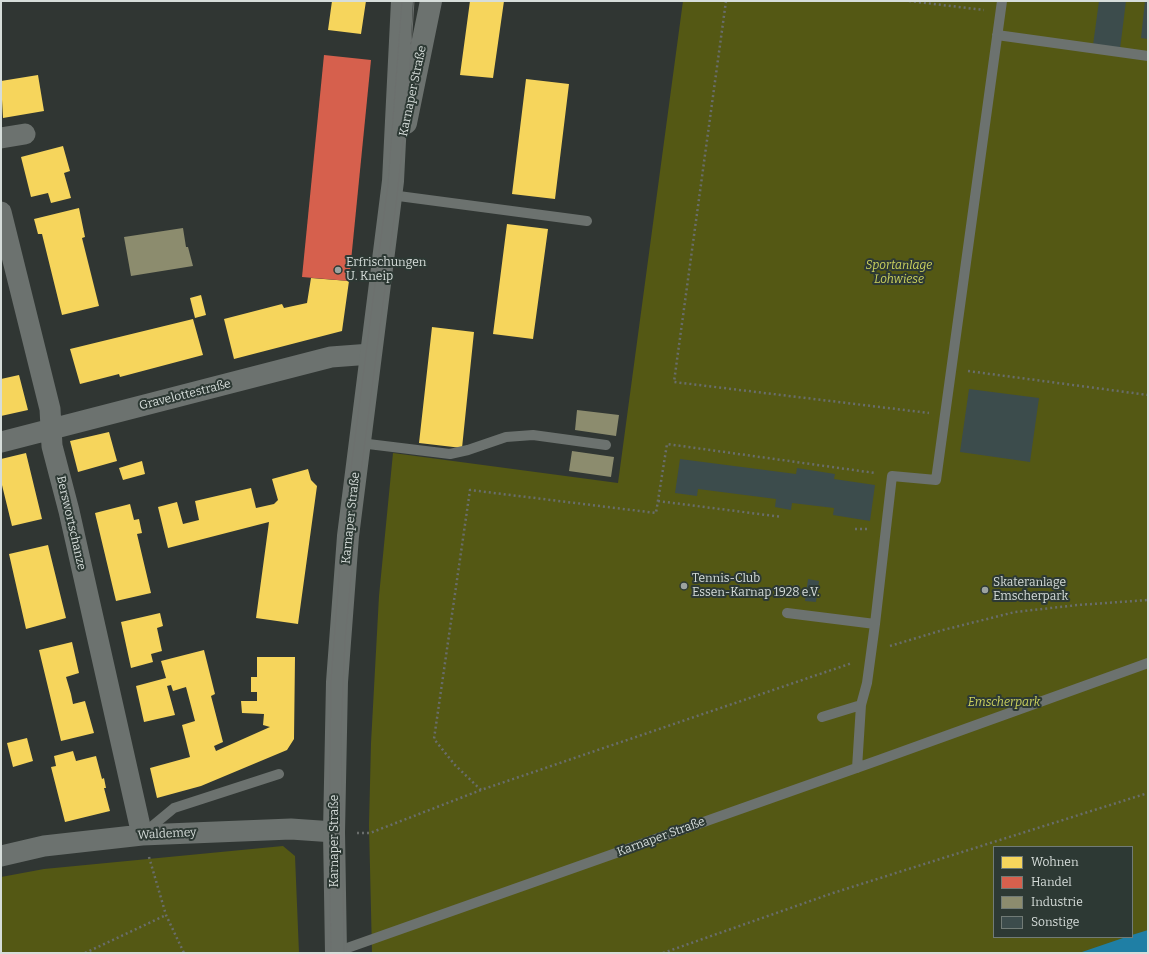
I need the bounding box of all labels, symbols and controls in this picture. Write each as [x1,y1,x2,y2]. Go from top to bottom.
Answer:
street label: Karnaper Straße [396,44,430,138]
place label: Erfrischungen U. Kneip [346,256,426,284]
park label: Sportanlage Lohwiese [866,259,932,287]
marker: Erfrischungen U. Kneip [333,265,343,275]
street label: Gravelottestraße [138,377,232,413]
street label: Karnaper Straße [339,471,363,565]
street label: Berswortschanze [53,474,89,572]
place label: Tennis-Club Essen-Karnap 1928 e.V. [692,572,820,600]
place label: Skateranlage Emscherpark [993,576,1068,604]
marker: Tennis-Club Essen-Karnap 1928 e.V. [679,581,689,591]
marker: Skateranlage Emscherpark [980,585,990,595]
park label: Emscherpark [968,696,1040,710]
street label: Karnaper Straße [328,795,342,887]
street label: Karnaper Straße [615,814,707,860]
street label: Waldemey [137,825,197,843]
legend [993,846,1133,938]
text: Wohnen [1031,855,1079,869]
text: Handel [1031,875,1072,889]
text: Industrie [1031,895,1083,909]
text: Sonstige [1031,915,1079,929]

